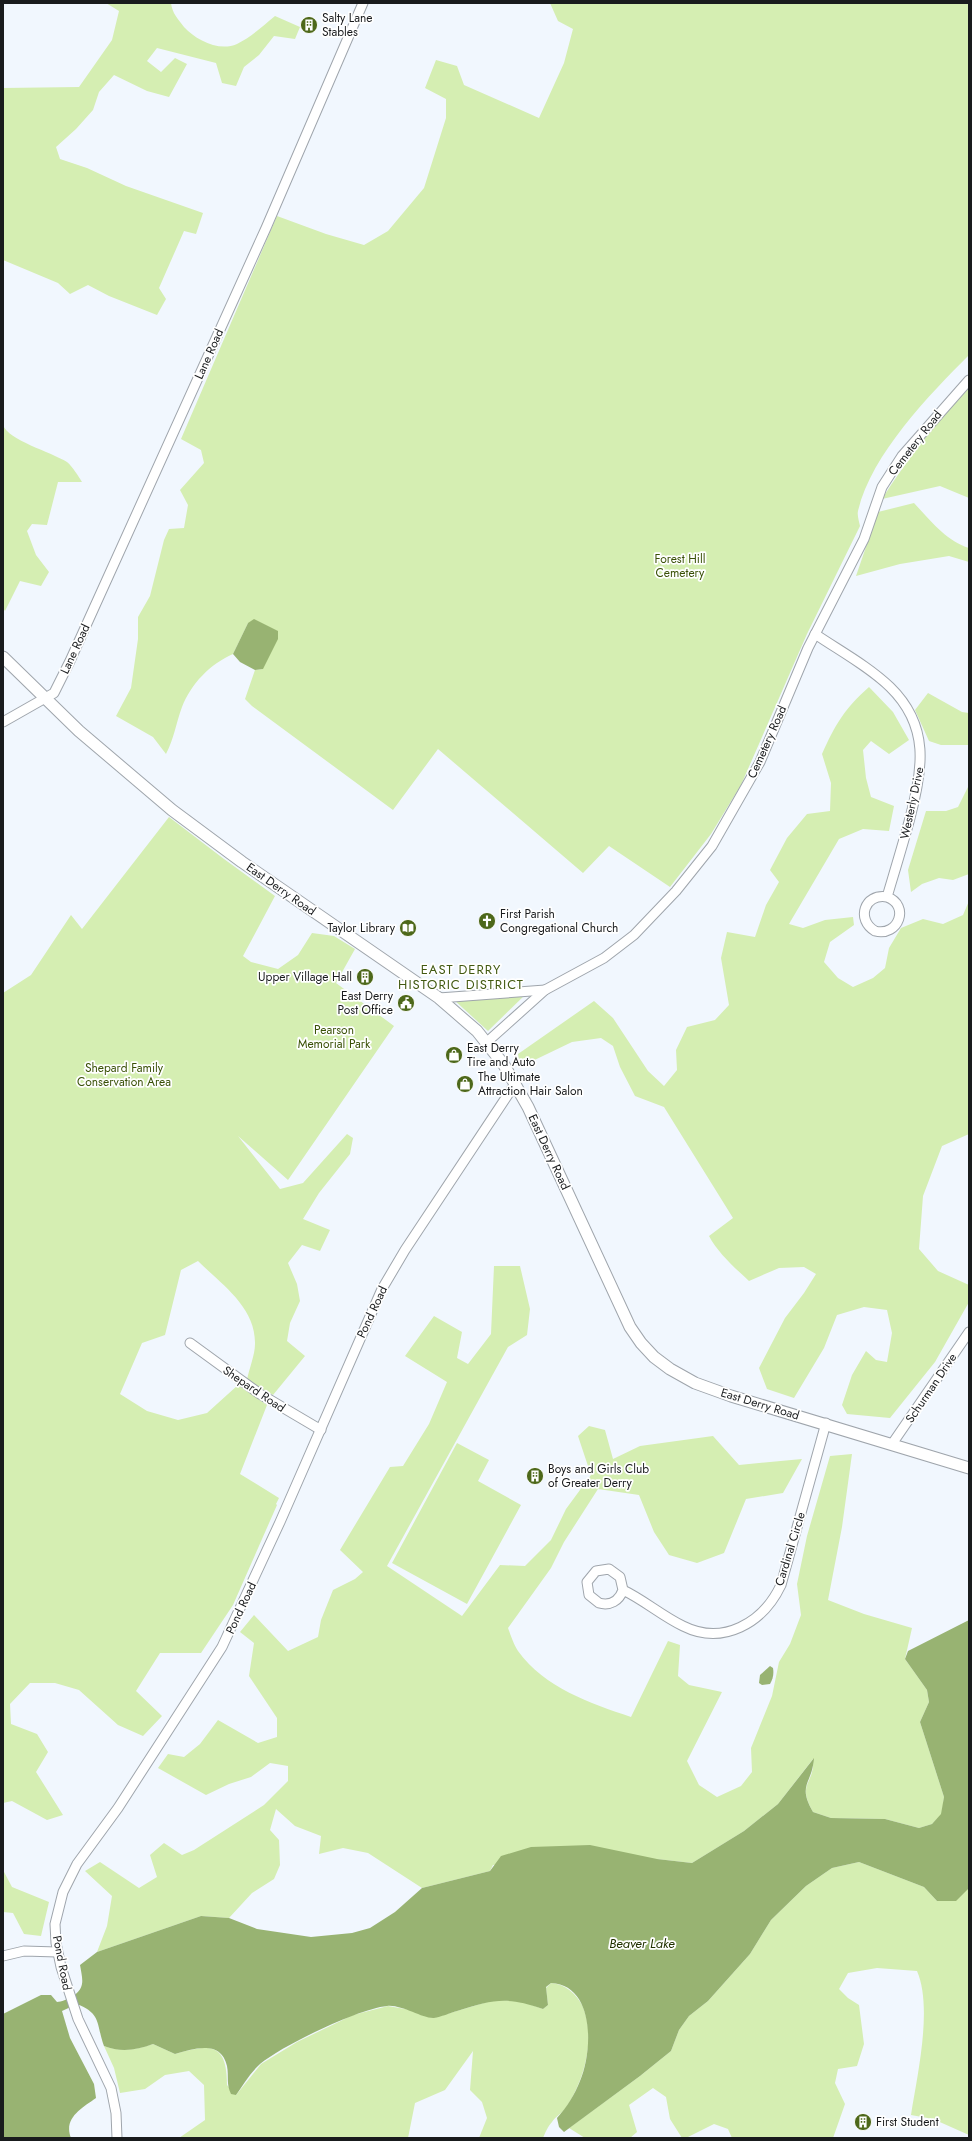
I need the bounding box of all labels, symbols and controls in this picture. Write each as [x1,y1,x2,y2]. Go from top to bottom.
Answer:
place label: Salty Lane Stables [322,9,373,41]
building icon: Salty Lane Stables [299,15,319,35]
street label: Lane Road [190,326,228,382]
street label: Cemetery Road [884,407,946,479]
park label: Forest Hill Cemetery [655,550,705,582]
street label: Lane Road [56,621,94,677]
street label: Cemetery Road [743,703,791,781]
street label: Westerly Drive [896,765,928,841]
street label: East Derry Road [243,858,319,920]
place label: First Parish Congregational Church [500,905,618,937]
church icon: First Parish Congregational Church [477,911,497,931]
library icon: Taylor Library [398,918,418,938]
place label: Taylor Library [328,919,396,937]
district label: EAST DERRY HISTORIC DISTRICT [398,960,524,994]
building icon: Upper Village Hall [355,967,375,987]
place label: Upper Village Hall [258,968,352,986]
place label: East Derry Post Office [338,987,394,1019]
public building icon: East Derry Post Office [396,993,416,1013]
park label: Pearson Memorial Park [298,1021,371,1053]
place label: East Derry Tire and Auto [467,1039,536,1071]
shop icon: East Derry Tire and Auto [444,1045,464,1065]
park label: Shepard Family Conservation Area [77,1059,171,1091]
place label: The Ultimate Attraction Hair Salon [478,1068,583,1100]
shop icon: The Ultimate Attraction Hair Salon [455,1074,475,1094]
street label: East Derry Road [524,1111,574,1193]
street label: Pond Road [352,1283,392,1341]
street label: Schurman Drive [901,1349,961,1427]
street label: Shepard Road [219,1361,289,1417]
street label: East Derry Road [718,1383,802,1425]
place label: Boys and Girls Club of Greater Derry [548,1460,649,1492]
building icon: Boys and Girls Club of Greater Derry [525,1466,545,1486]
street label: Cardinal Circle [770,1510,810,1588]
street label: Pond Road [221,1579,261,1637]
street label: Pond Road [48,1934,76,1992]
water label: Beaver Lake [609,1934,675,1953]
building icon: First Student [853,2112,873,2132]
place label: First Student [876,2113,939,2131]

